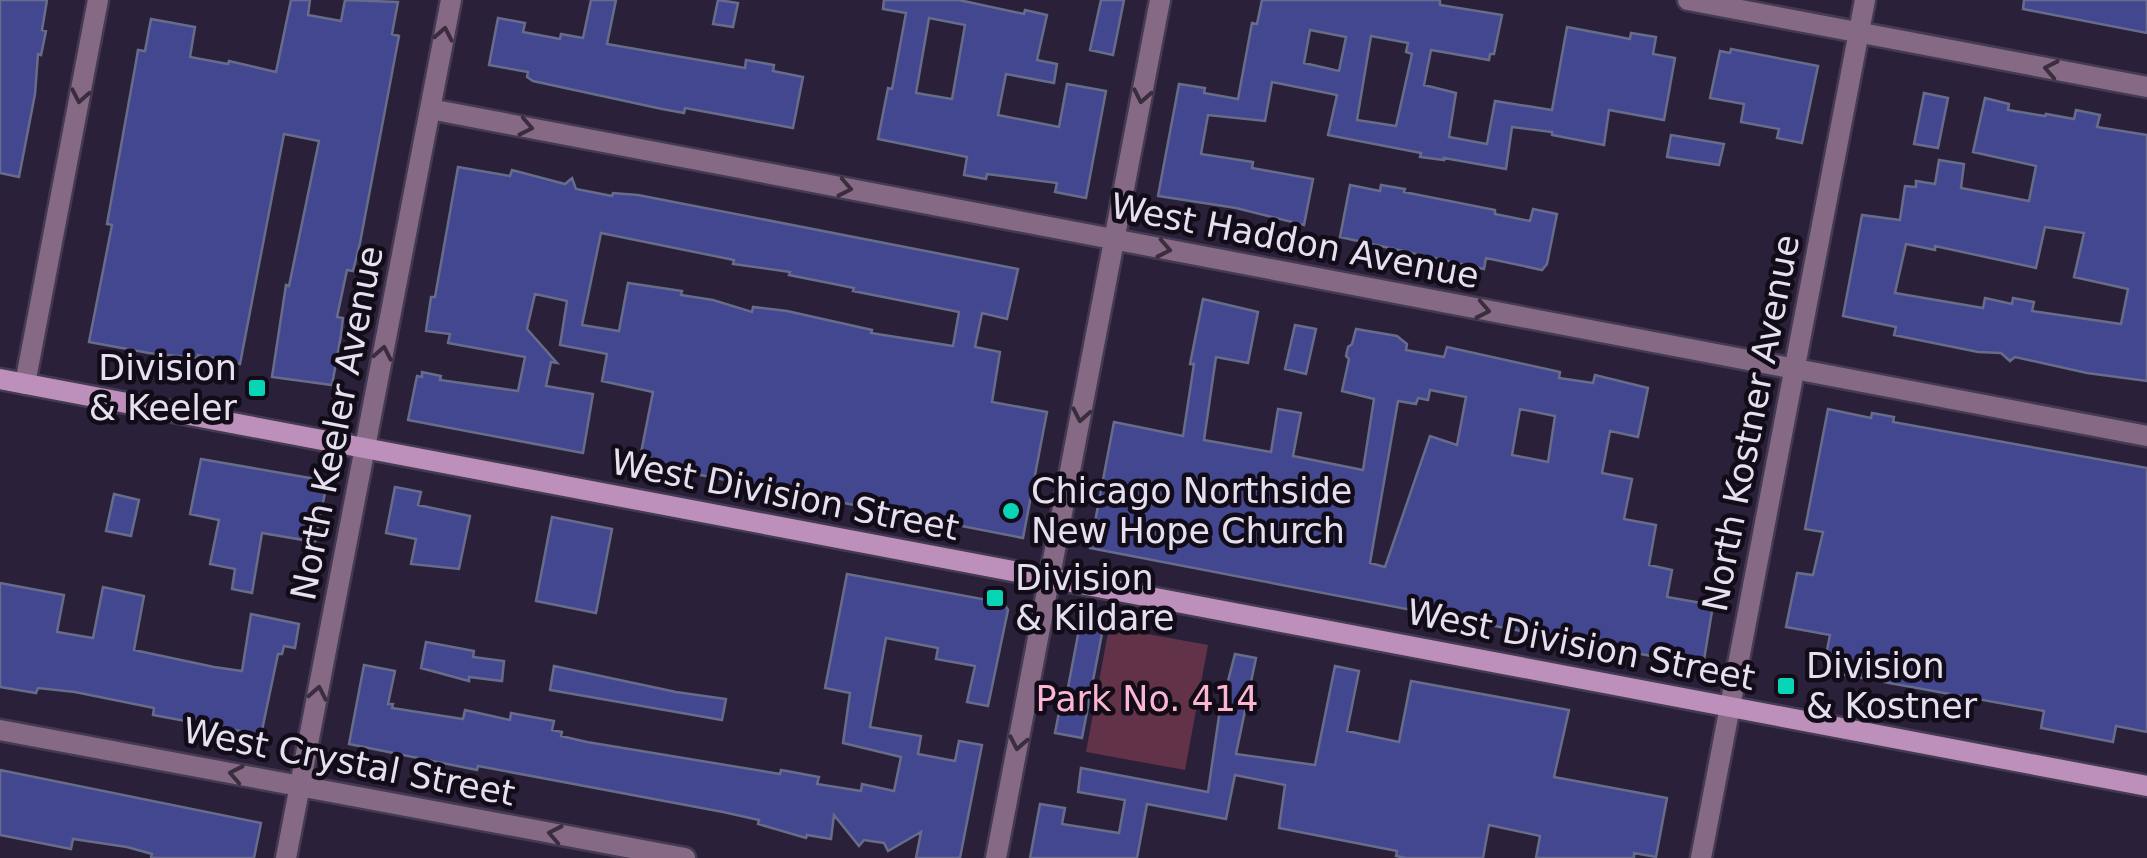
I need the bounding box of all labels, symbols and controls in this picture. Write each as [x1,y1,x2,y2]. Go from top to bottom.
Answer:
one-way arrow [433,25,454,42]
one-way arrow [2043,59,2059,80]
one-way arrow [70,88,91,104]
one-way arrow [1132,88,1153,104]
one-way arrow [517,116,534,137]
one-way arrow [837,177,853,198]
street label: West Haddon Avenue [1108,186,1482,296]
street label: North Kostner Avenue [1695,231,1807,615]
one-way arrow [1156,238,1172,259]
street label: North Keeler Avenue [283,242,391,604]
one-way arrow [1475,299,1492,320]
one-way arrow [372,345,393,361]
place label: Division & Keeler [89,348,238,428]
marker: Division & Keeler [246,377,268,399]
one-way arrow [1071,407,1092,423]
street label: West Division Street [608,442,962,548]
place label: Chicago Northside New Hope Church [1031,471,1352,551]
marker: Chicago Northside New Hope Church [1000,500,1022,522]
place label: Division & Kildare [1015,558,1175,638]
marker: Division & Kildare [984,587,1006,609]
street label: West Division Street [1404,592,1758,698]
place label: Division & Kostner [1806,646,1978,726]
marker: Division & Kostner [1775,675,1797,697]
park label: Park No. 414 [1036,679,1258,719]
one-way arrow [307,685,328,702]
street label: West Crystal Street [180,710,518,814]
one-way arrow [1009,734,1030,751]
one-way arrow [227,764,244,785]
one-way arrow [547,824,564,845]

